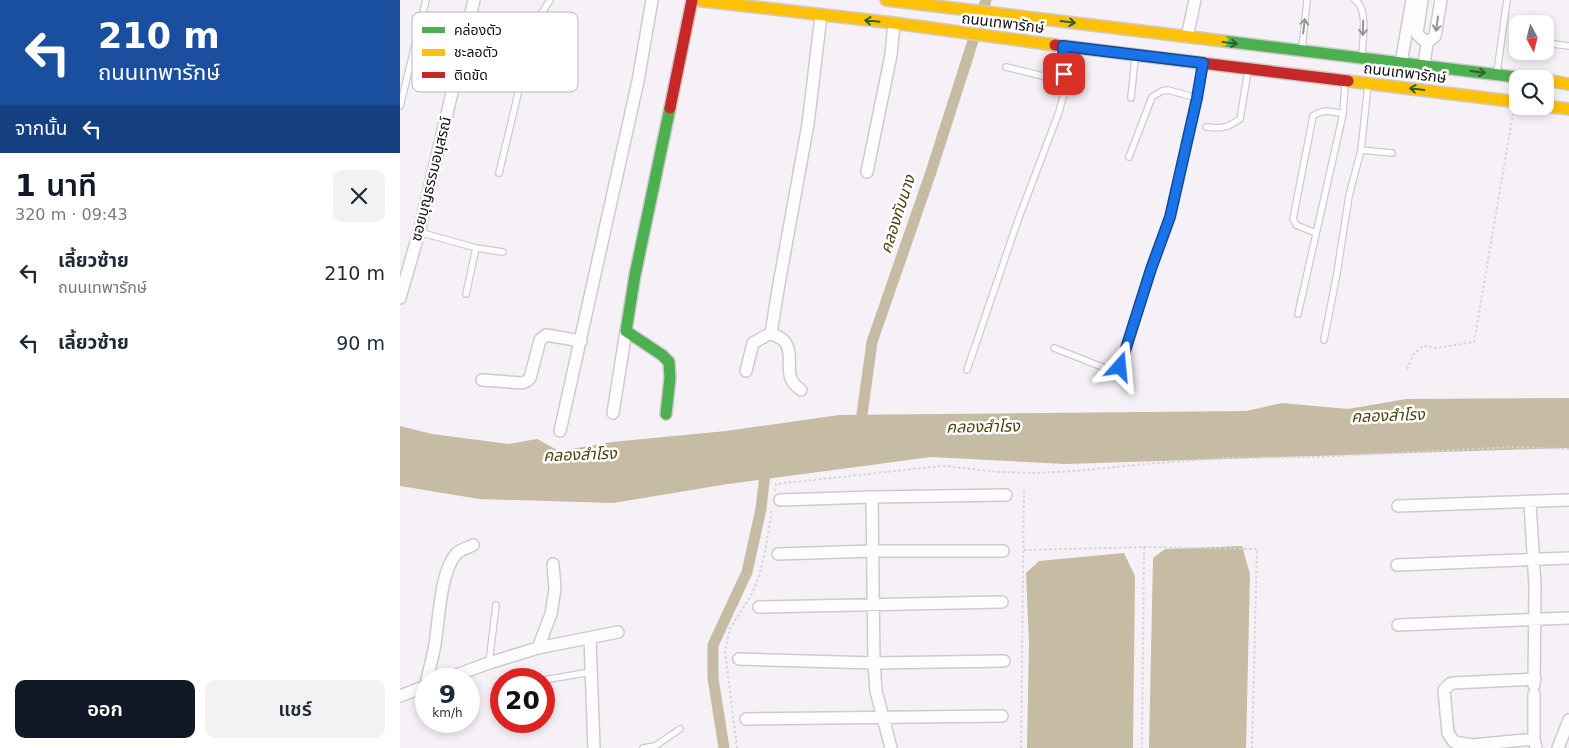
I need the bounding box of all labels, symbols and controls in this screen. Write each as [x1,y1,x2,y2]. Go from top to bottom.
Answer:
street label: ถนนเทพารักษ์ [961,9,1046,37]
legend [412,12,578,92]
one-way arrow [1432,15,1442,31]
north arrow [1509,15,1554,60]
map controls [1509,15,1554,115]
text: 210 m [98,16,220,56]
one-way arrow [864,16,880,26]
one-way arrow [1060,18,1076,28]
one-way arrow [1299,18,1309,34]
one-way arrow [1358,19,1367,35]
icon: left [15,20,80,85]
text: คล่องตัว [454,22,502,38]
one-way arrow [1221,38,1237,48]
text: ชะลอตัว [454,44,498,60]
pin [1043,53,1085,95]
street label: ถนนเทพารักษ์ [1363,59,1448,87]
text: ถนนเทพารักษ์ [98,60,220,85]
icon: arrive [1050,60,1078,88]
text: ติดขัด [454,67,488,83]
one-way arrow [1469,67,1485,77]
button: search [1509,70,1554,115]
one-way arrow [1409,84,1425,94]
icon: left [78,115,106,143]
street label: ซอยบุญธรรมอนุสรณ์ [407,115,455,243]
text: จากนั้น [15,117,68,139]
text: 1 นาที [15,168,97,203]
button: close [333,170,385,222]
water label: คลองทับนาง [876,171,919,256]
text: 320 m · 09:43 [15,205,128,224]
text: เลี้ยวซ้าย [58,249,129,271]
icon: left [15,259,43,287]
text: 210 m [324,262,385,284]
text: ถนนเทพารักษ์ [58,278,147,297]
icon: left [15,329,43,357]
text: เลี้ยวซ้าย [58,331,129,353]
text: 90 m [336,332,385,354]
position arrow [1093,340,1145,392]
water label: คลองสำโรง [1351,405,1427,426]
water label: คลองสำโรง [946,416,1021,437]
water label: คลองสำโรง [543,444,619,465]
speed limit sign: 20 [490,668,555,733]
button: ออก [15,680,195,738]
button: แชร์ [205,680,385,738]
text: 9 [439,680,456,709]
text: km/h [432,706,463,720]

